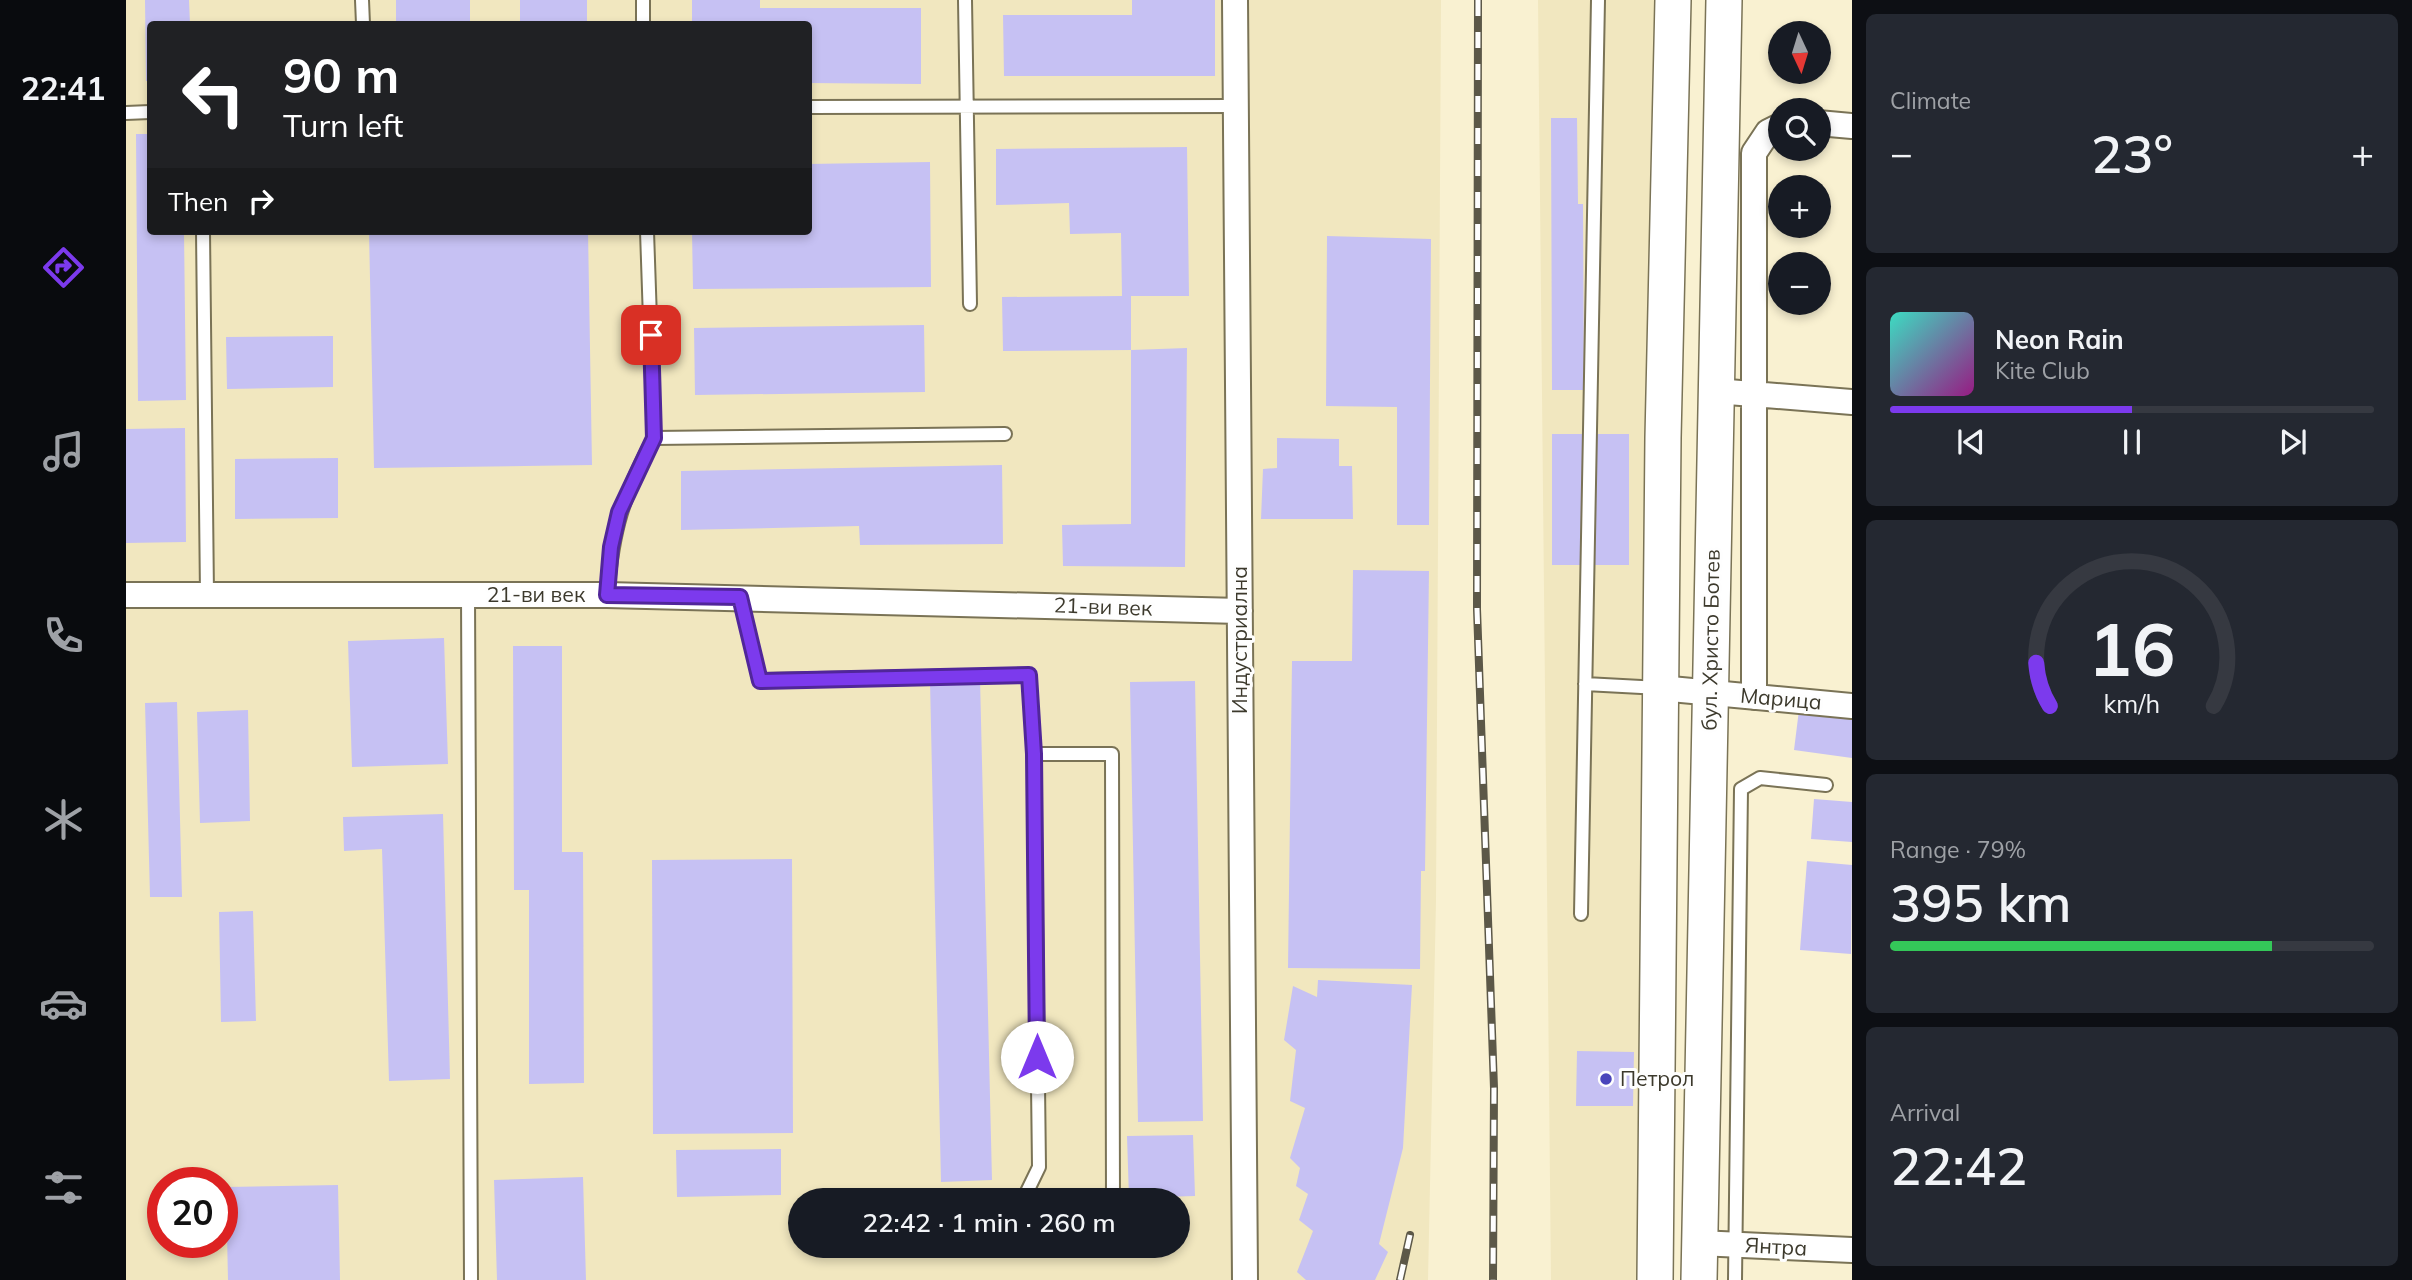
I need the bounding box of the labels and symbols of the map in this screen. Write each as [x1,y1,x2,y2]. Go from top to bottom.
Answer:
north arrow [1768,21,1830,84]
pin [621,305,681,365]
street label: бул. Христо Ботев [1695,549,1725,731]
street label: Индустриална [1226,566,1252,714]
street label: 21-ви век [487,581,586,607]
street label: 21-ви век [1053,591,1153,621]
street label: Марица [1739,681,1823,715]
position arrow [1000,1020,1074,1094]
place label: Петрол [1620,1065,1694,1091]
marker: Петрол [1598,1071,1614,1087]
speed limit sign: 20 [147,1167,238,1258]
street label: Янтра [1744,1231,1808,1261]

